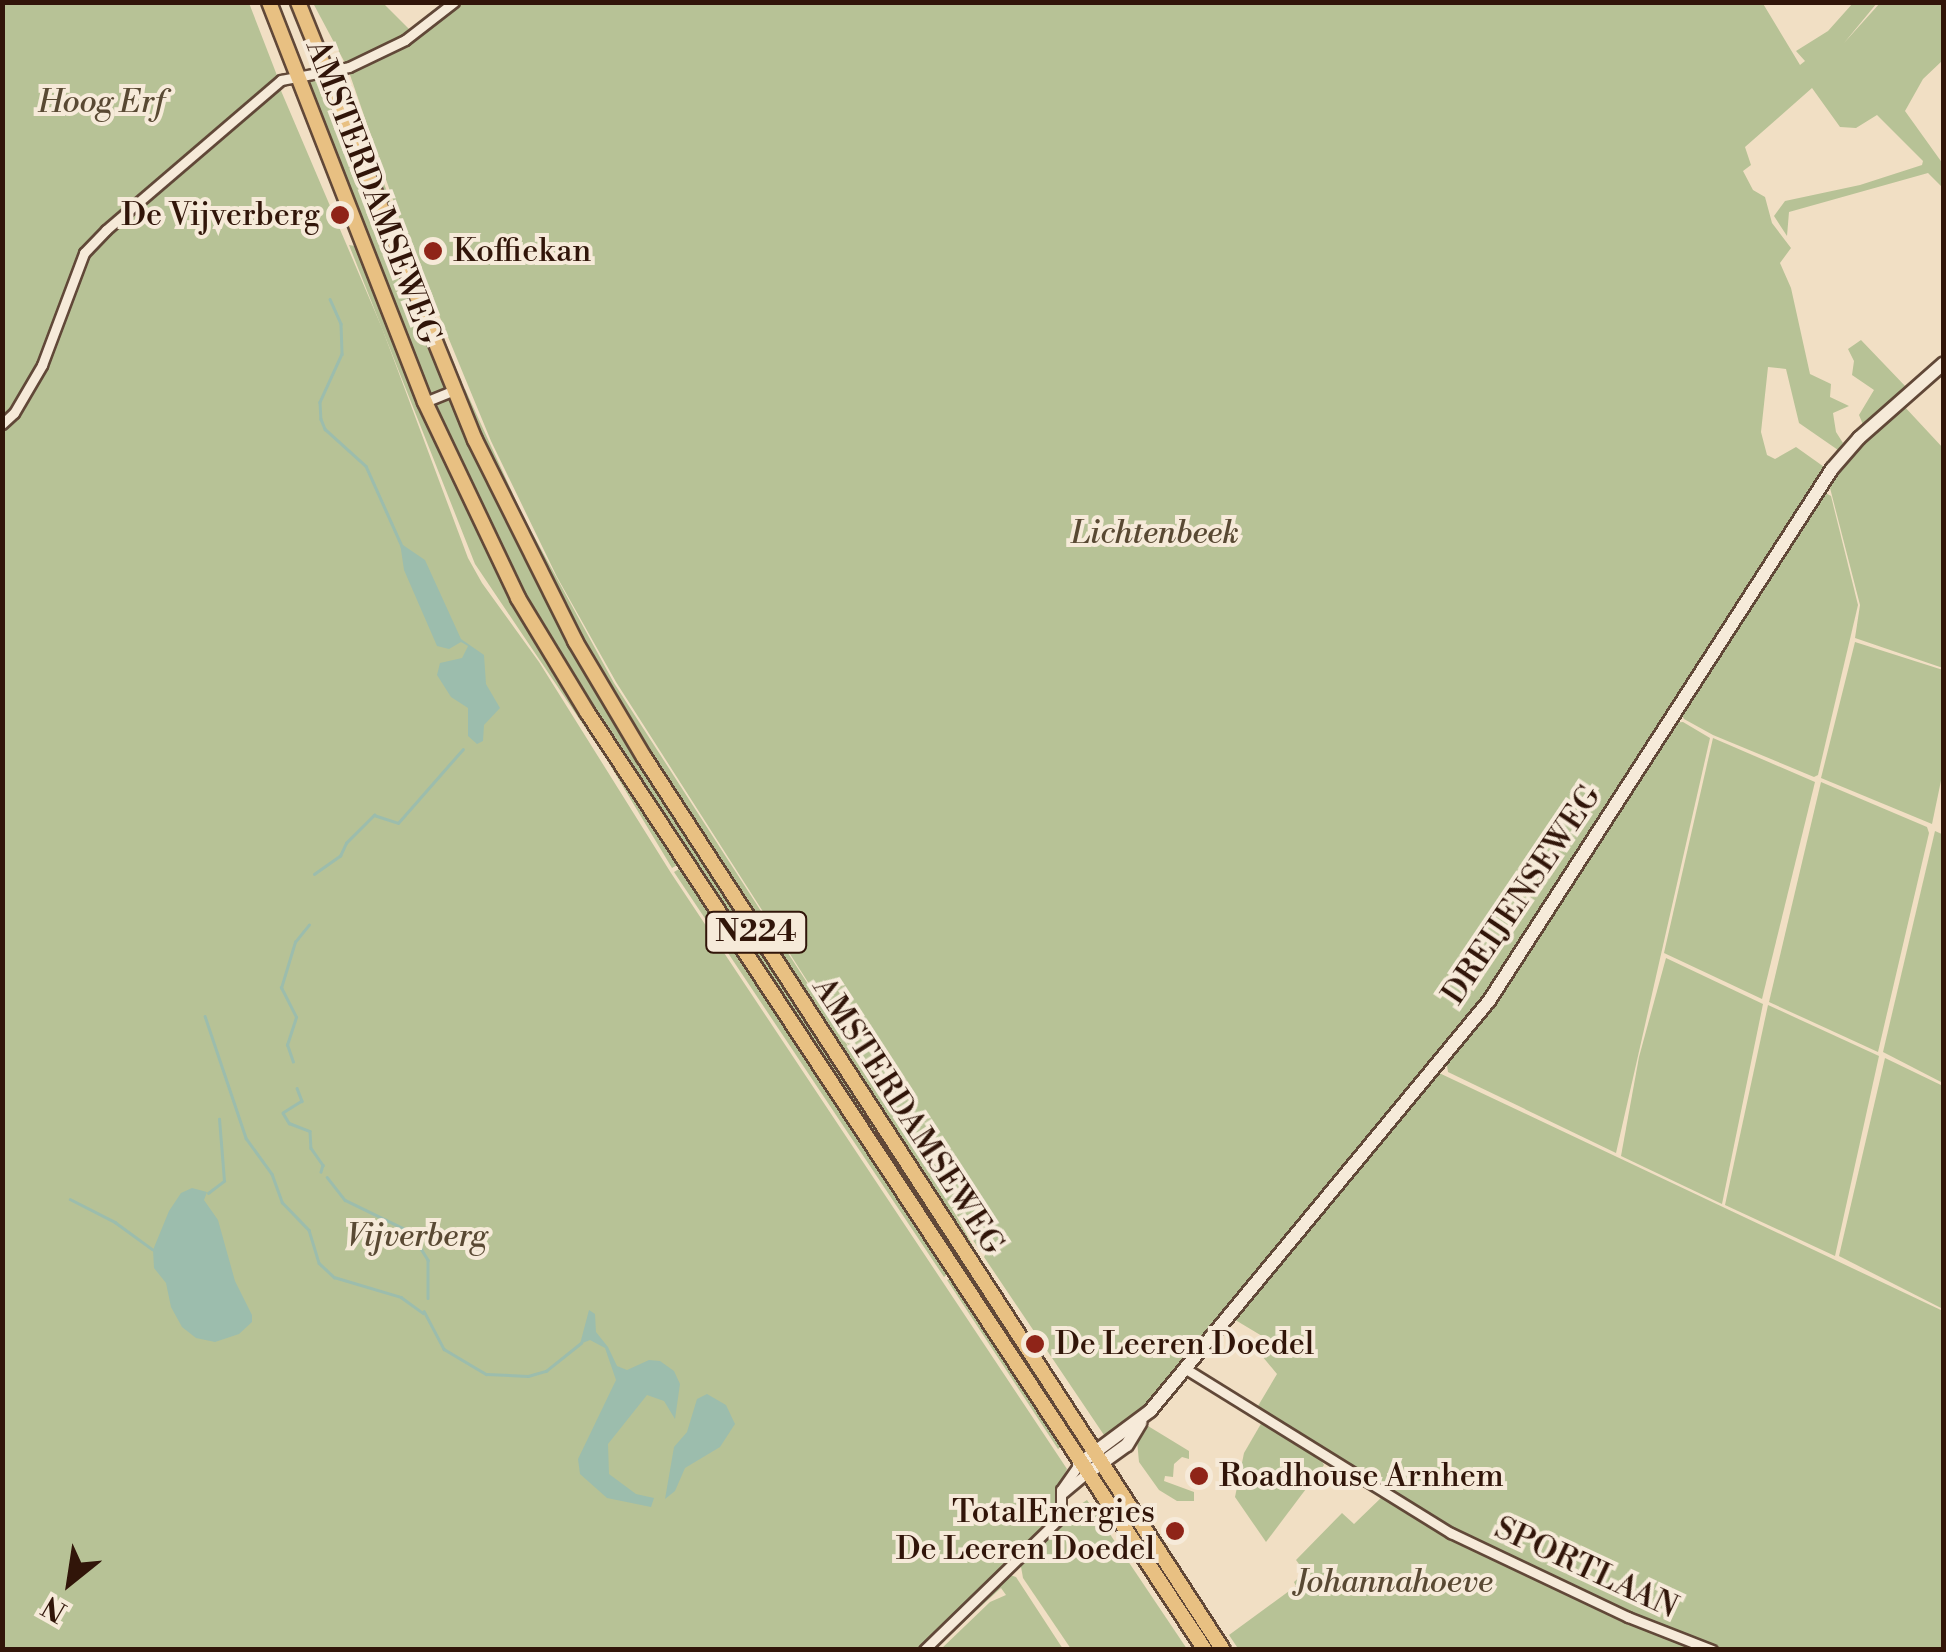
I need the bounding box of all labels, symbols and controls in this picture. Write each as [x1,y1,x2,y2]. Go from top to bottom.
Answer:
street label: AMSTERDAMSEWEG [297,34,449,350]
park label: Hoog Erf [38,83,164,121]
place label: De Vijverberg [121,196,320,234]
marker: De Vijverberg [329,204,351,226]
place label: Koffiekan [453,232,591,270]
marker: Koffiekan [422,240,444,262]
park label: Lichtenbeek [1071,514,1239,552]
street label: DREIJENSEWEG [1434,778,1610,1012]
road number: N224 [704,907,808,957]
street label: AMSTERDAMSEWEG [804,970,1012,1262]
park label: Vijverberg [346,1217,488,1255]
place label: De Leeren Doedel [1055,1325,1314,1363]
marker: De Leeren Doedel [1024,1333,1046,1355]
place label: Roadhouse Arnhem [1219,1457,1504,1495]
marker: Roadhouse Arnhem [1188,1465,1210,1487]
place label: TotalEnergies De Leeren Doedel [896,1494,1155,1569]
street label: SPORTLAAN [1488,1509,1684,1627]
marker: TotalEnergies De Leeren Doedel [1164,1520,1186,1542]
north arrow [20,1532,120,1632]
park label: Johannahoeve [1295,1563,1493,1601]
text: N [36,1588,73,1629]

